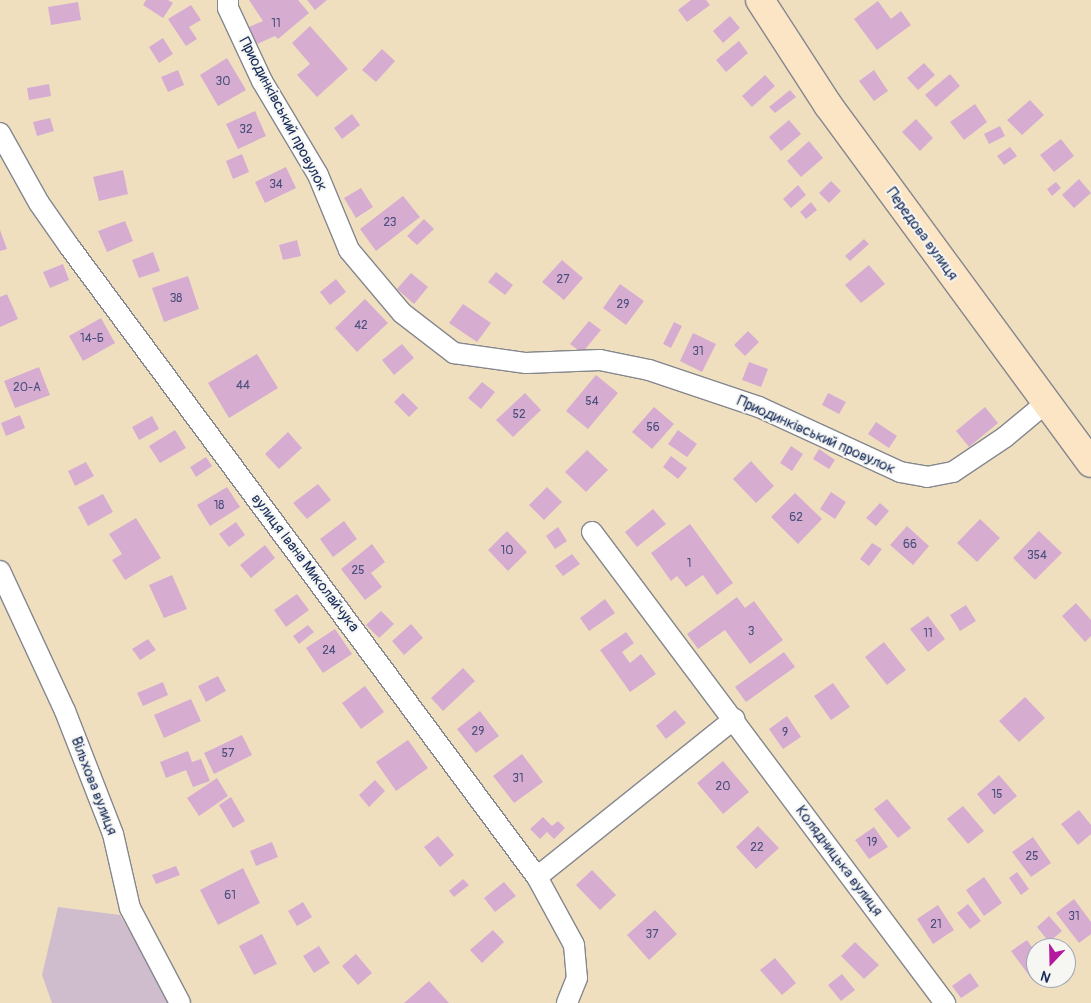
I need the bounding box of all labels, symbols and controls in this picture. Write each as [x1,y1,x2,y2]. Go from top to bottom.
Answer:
house number: 11 [271,17,281,31]
street label: Приодинківський провулок [235,34,331,194]
house number: 30 [216,75,230,89]
house number: 32 [239,123,253,137]
house number: 34 [269,178,283,192]
street label: Передова вулиця [882,184,962,284]
house number: 23 [383,216,397,230]
house number: 27 [556,273,570,287]
house number: 38 [170,292,182,306]
house number: 29 [617,298,629,312]
house number: 42 [354,319,368,333]
house number: 14-Б [80,332,104,346]
house number: 31 [692,345,704,359]
house number: 44 [236,379,250,393]
house number: 20-А [13,381,41,395]
street label: Приодинківський провулок [734,392,898,478]
house number: 54 [585,395,599,409]
house number: 52 [512,408,526,422]
house number: 56 [646,421,660,435]
street label: вулиця Івана Миколайчука [247,490,363,636]
house number: 18 [214,499,224,513]
house number: 62 [789,511,803,525]
house number: 66 [903,538,917,552]
house number: 10 [501,544,513,558]
house number: 354 [1027,549,1047,563]
house number: 1 [687,557,691,571]
house number: 25 [351,564,365,578]
house number: 3 [748,625,754,639]
house number: 11 [923,627,933,641]
house number: 24 [322,644,336,658]
house number: 29 [472,725,484,739]
house number: 9 [782,726,788,740]
street label: Вільхова вулиця [67,734,121,838]
house number: 57 [222,747,234,761]
house number: 31 [512,772,524,786]
house number: 20 [716,780,730,794]
house number: 15 [991,788,1003,802]
street label: Колядницька вулиця [792,802,886,920]
house number: 19 [867,836,877,850]
house number: 22 [750,841,764,855]
house number: 25 [1025,850,1039,864]
house number: 61 [224,889,236,903]
house number: 31 [1068,910,1080,924]
house number: 21 [930,918,942,932]
house number: 37 [645,928,659,942]
north arrow [1026,938,1076,988]
text: N [1038,967,1053,986]

